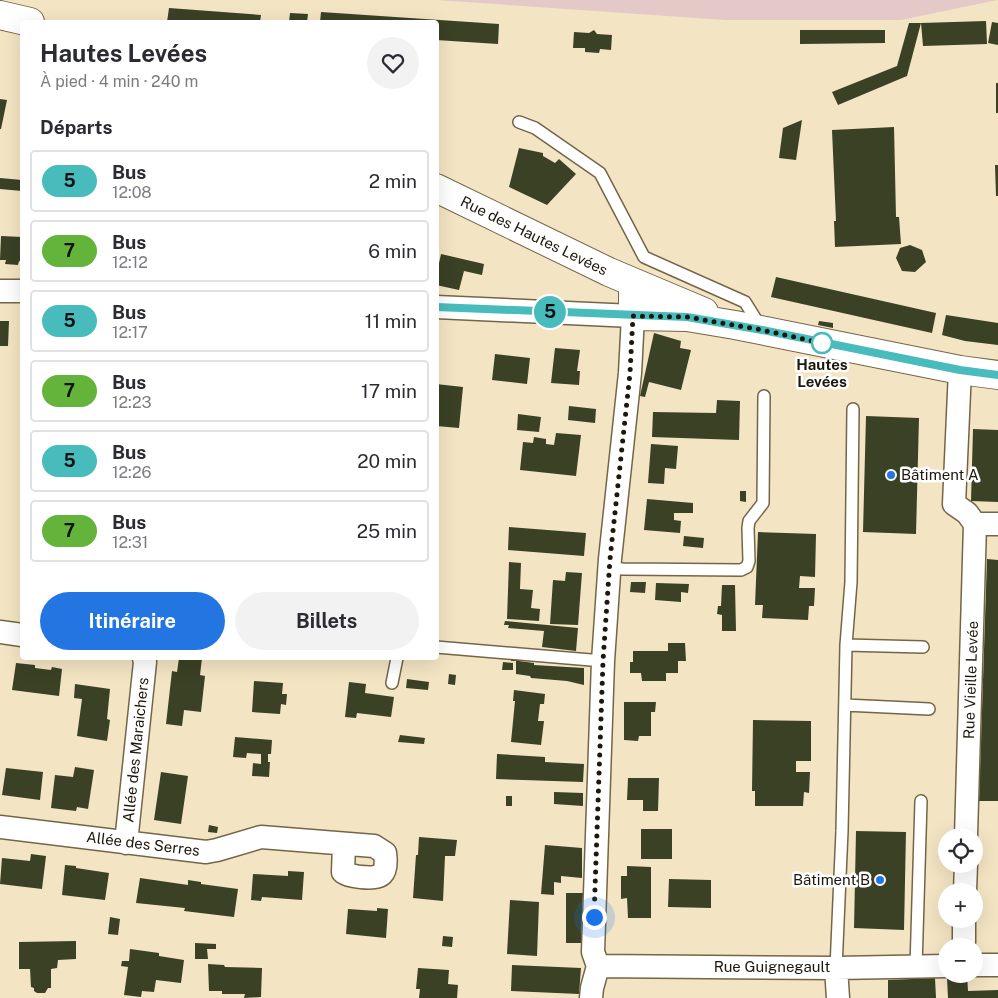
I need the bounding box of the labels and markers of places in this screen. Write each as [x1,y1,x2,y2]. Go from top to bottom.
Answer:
marker: Hautes Levées [811,332,833,354]
place label: Hautes Levées [796,356,848,390]
place label: Bâtiment A [901,466,979,483]
marker: Bâtiment A [885,469,897,481]
place label: Bâtiment B [793,871,870,888]
marker: Bâtiment B [874,874,886,886]

